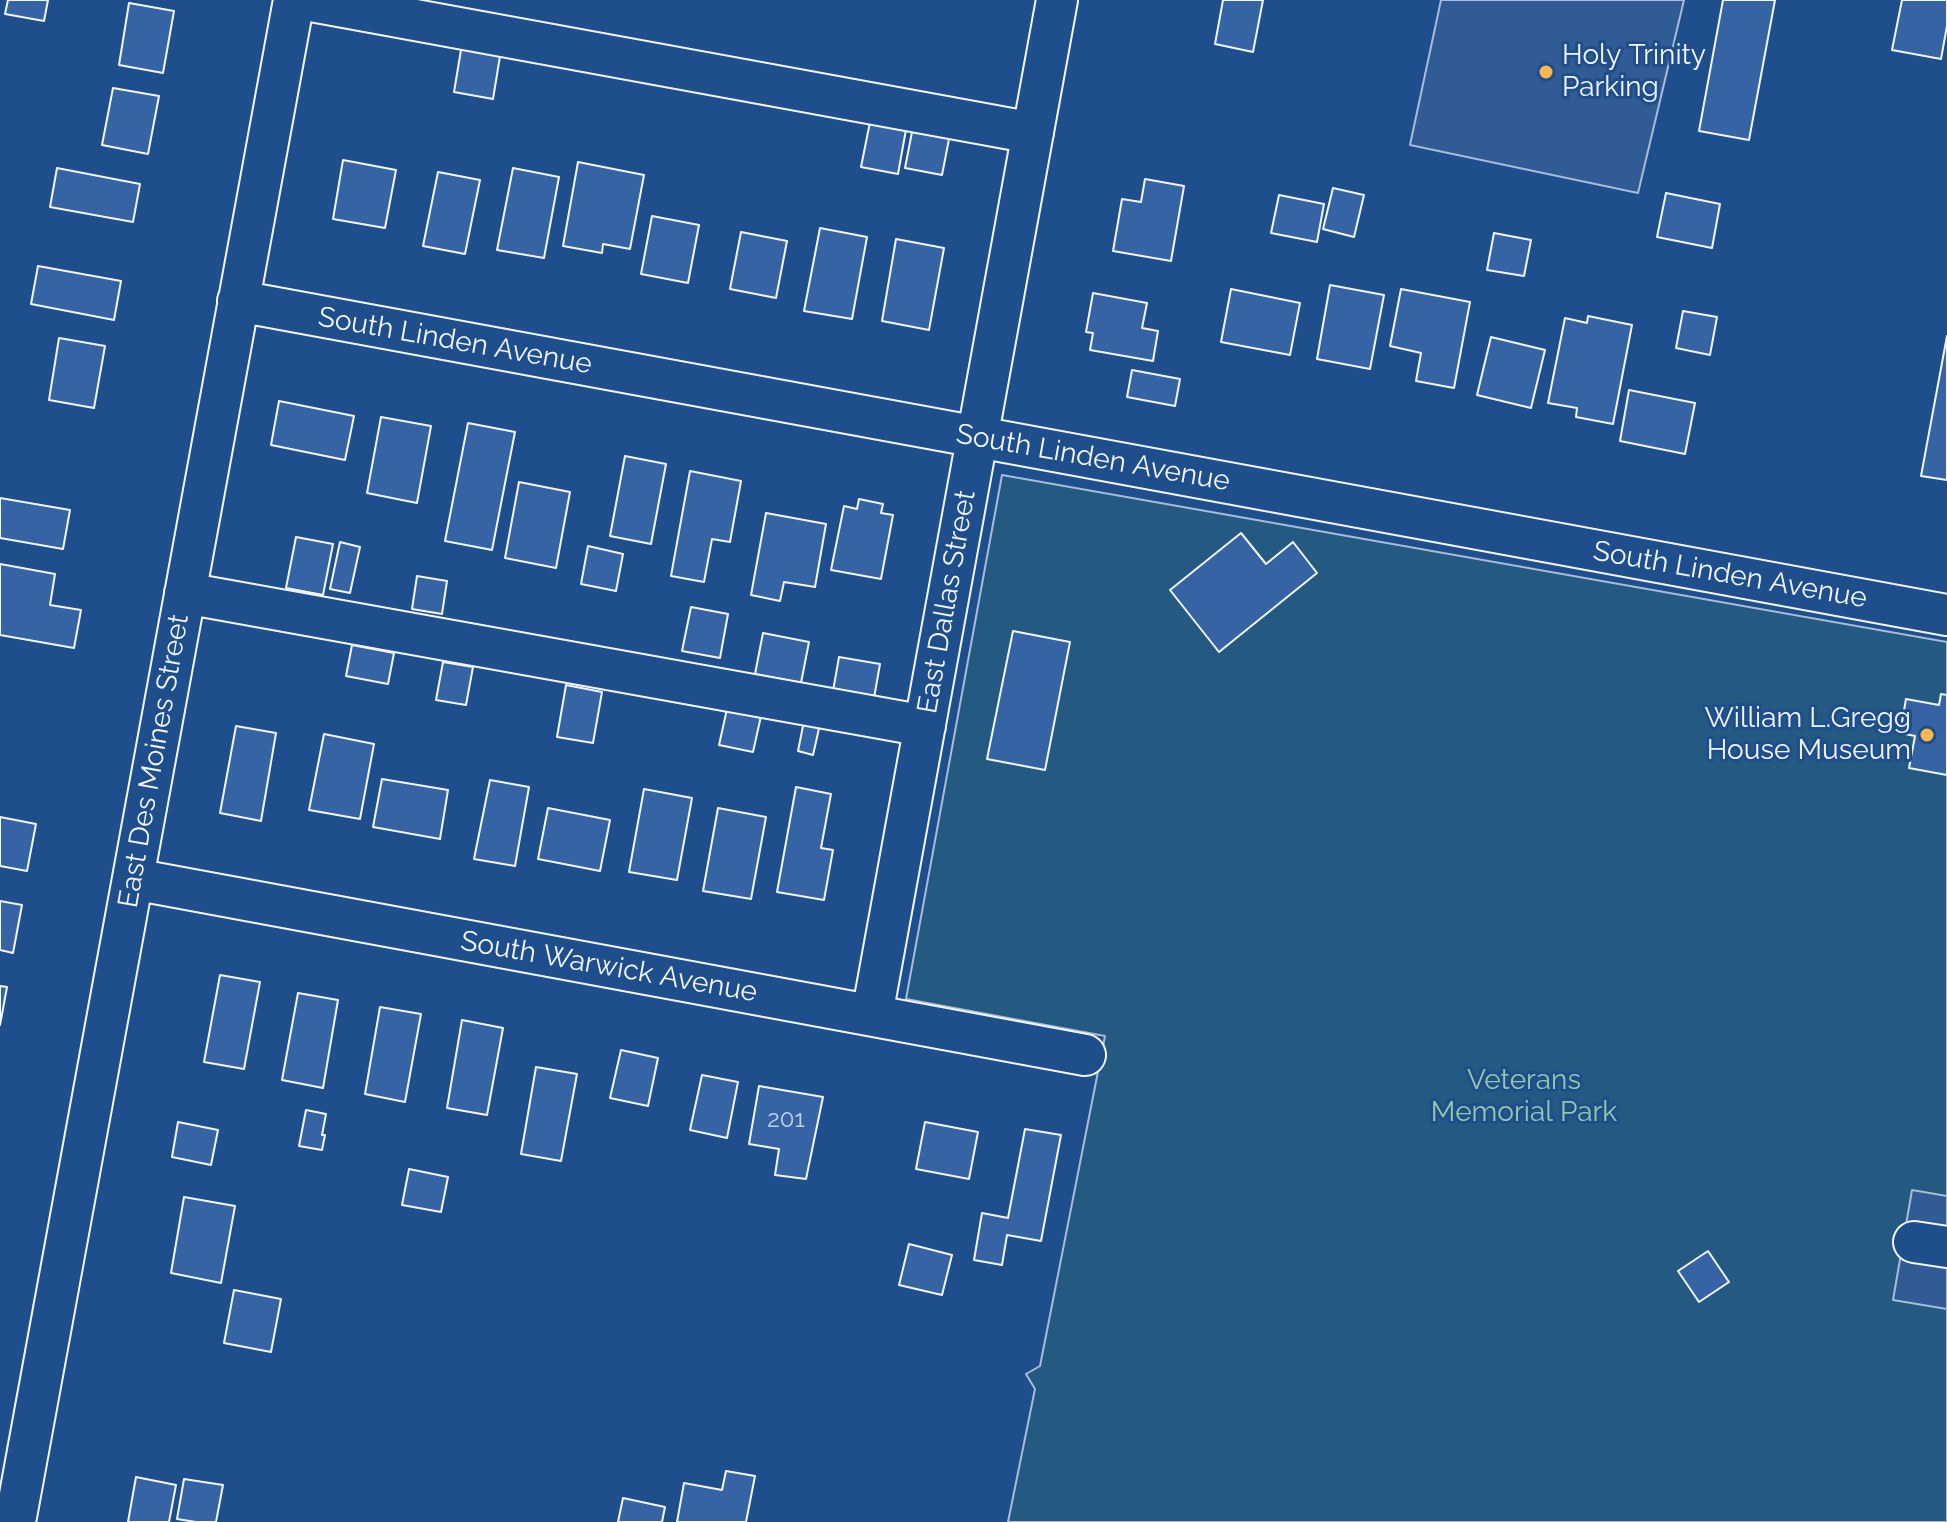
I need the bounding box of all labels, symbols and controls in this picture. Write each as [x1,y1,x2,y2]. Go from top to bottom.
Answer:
place label: Holy Trinity Parking [1562,39,1706,105]
marker: Holy Trinity Parking [1537,63,1555,81]
street label: South Linden Avenue [315,300,595,382]
street label: South Linden Avenue [953,417,1233,499]
street label: East Dallas Street [911,488,983,716]
street label: South Linden Avenue [1590,534,1870,616]
street label: East Des Moines Street [112,612,196,910]
place label: William L.Gregg House Museum [1704,702,1911,768]
marker: William L.Gregg House Museum [1918,726,1936,744]
street label: South Warwick Avenue [458,924,760,1010]
park label: Veterans Memorial Park [1431,1064,1617,1130]
house number: 201 [767,1106,805,1134]

